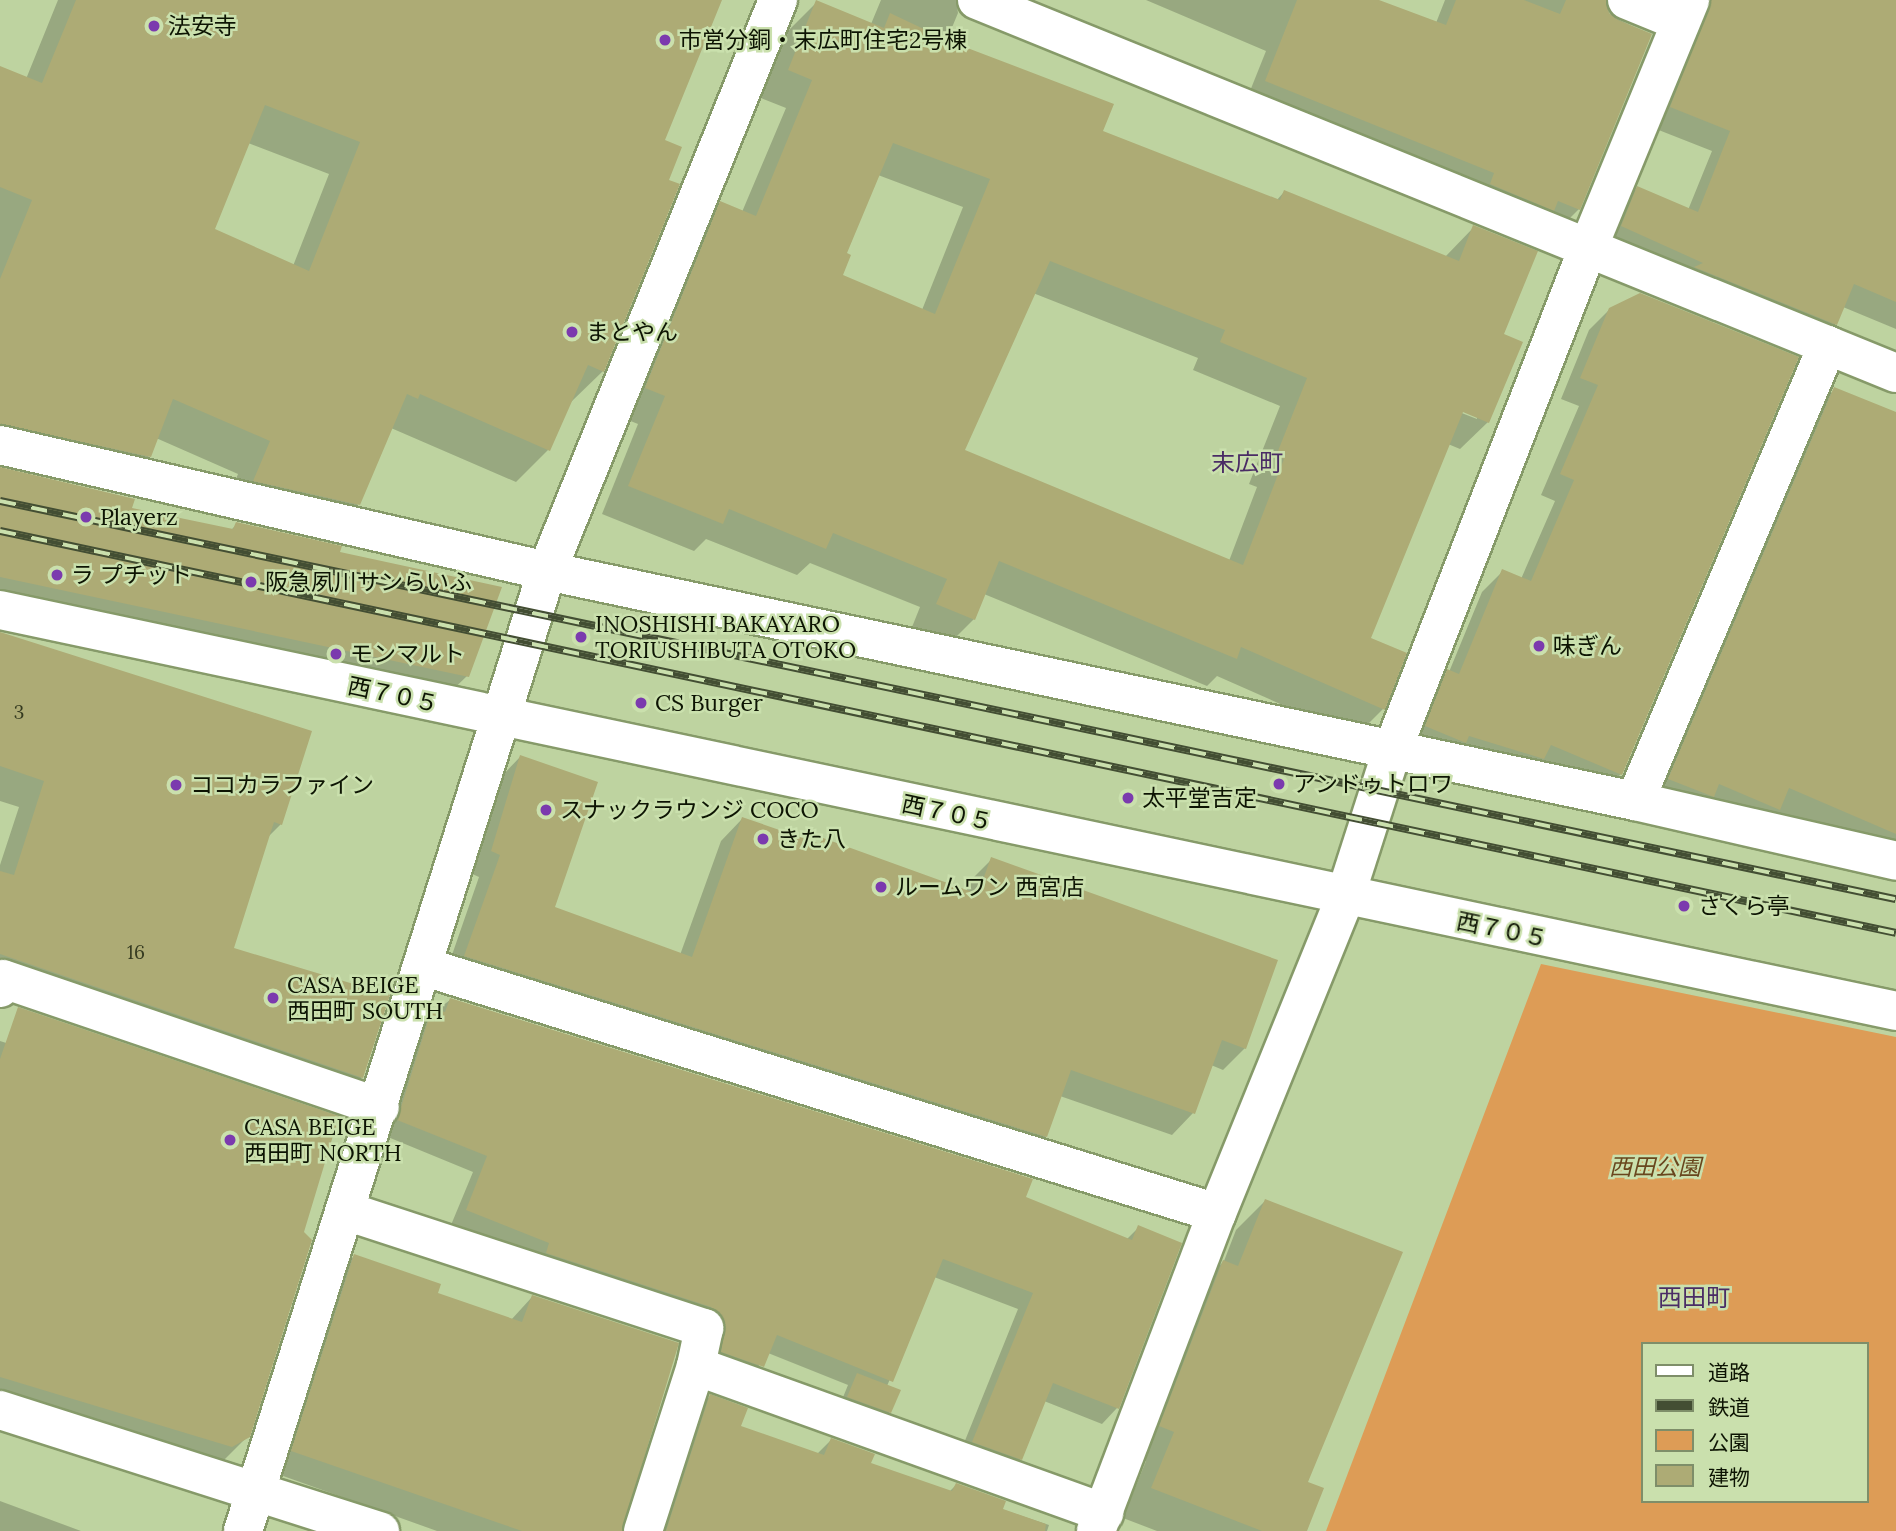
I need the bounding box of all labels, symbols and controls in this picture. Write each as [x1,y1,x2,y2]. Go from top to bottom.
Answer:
place label: 法安寺 [168,12,237,40]
marker: 法安寺 [146,18,162,34]
place label: 市営分銅・末広町住宅2号棟 [679,26,967,54]
marker: 市営分銅・末広町住宅2号棟 [657,32,673,48]
place label: まとやん [586,318,678,346]
marker: まとやん [564,324,580,340]
district label: 末広町 [1211,449,1283,477]
place label: Playerz [100,503,178,531]
marker: Playerz [78,509,94,525]
place label: ラ プチット [71,561,192,589]
marker: ラ プチット [49,567,65,583]
place label: 阪急夙川サンらいふ [265,568,472,596]
marker: 阪急夙川サンらいふ [243,574,259,590]
place label: INOSHISHI BAKAYARO TORIUSHIBUTA OTOKO [595,610,856,664]
marker: INOSHISHI BAKAYARO TORIUSHIBUTA OTOKO [573,629,589,645]
place label: 味ぎん [1553,632,1622,660]
marker: 味ぎん [1531,638,1547,654]
place label: モンマルト [350,640,465,668]
marker: モンマルト [328,646,344,662]
street label: 西７０５ [345,672,441,718]
place label: CS Burger [655,689,763,717]
marker: CS Burger [633,695,649,711]
house number: 3 [14,702,24,724]
place label: アンドゥトロワ [1293,770,1454,798]
place label: ココカラファイン [190,771,374,799]
marker: アンドゥトロワ [1271,776,1287,792]
marker: ココカラファイン [168,777,184,793]
place label: 太平堂吉定 [1142,784,1257,812]
street label: 西７０５ [899,790,995,836]
marker: 太平堂吉定 [1120,790,1136,806]
place label: スナックラウンジ COCO [560,796,819,824]
marker: スナックラウンジ COCO [538,802,554,818]
place label: きた八 [777,825,846,853]
marker: きた八 [755,831,771,847]
place label: ルームワン 西宮店 [895,873,1085,901]
marker: ルームワン 西宮店 [873,879,889,895]
place label: さくら亭 [1698,892,1790,920]
marker: さくら亭 [1676,898,1692,914]
street label: 西７０５ [1454,907,1550,953]
house number: 16 [127,942,145,964]
place label: CASA BEIGE 西田町 SOUTH [287,971,443,1025]
marker: CASA BEIGE 西田町 SOUTH [265,990,281,1006]
place label: CASA BEIGE 西田町 NORTH [244,1113,402,1167]
marker: CASA BEIGE 西田町 NORTH [222,1132,238,1148]
park label: 西田公園 [1609,1153,1701,1181]
district label: 西田町 [1658,1284,1730,1312]
legend [1640,1342,1868,1503]
text: 道路 [1708,1359,1750,1386]
text: 鉄道 [1708,1394,1750,1421]
text: 公園 [1708,1429,1750,1456]
text: 建物 [1708,1464,1750,1491]

